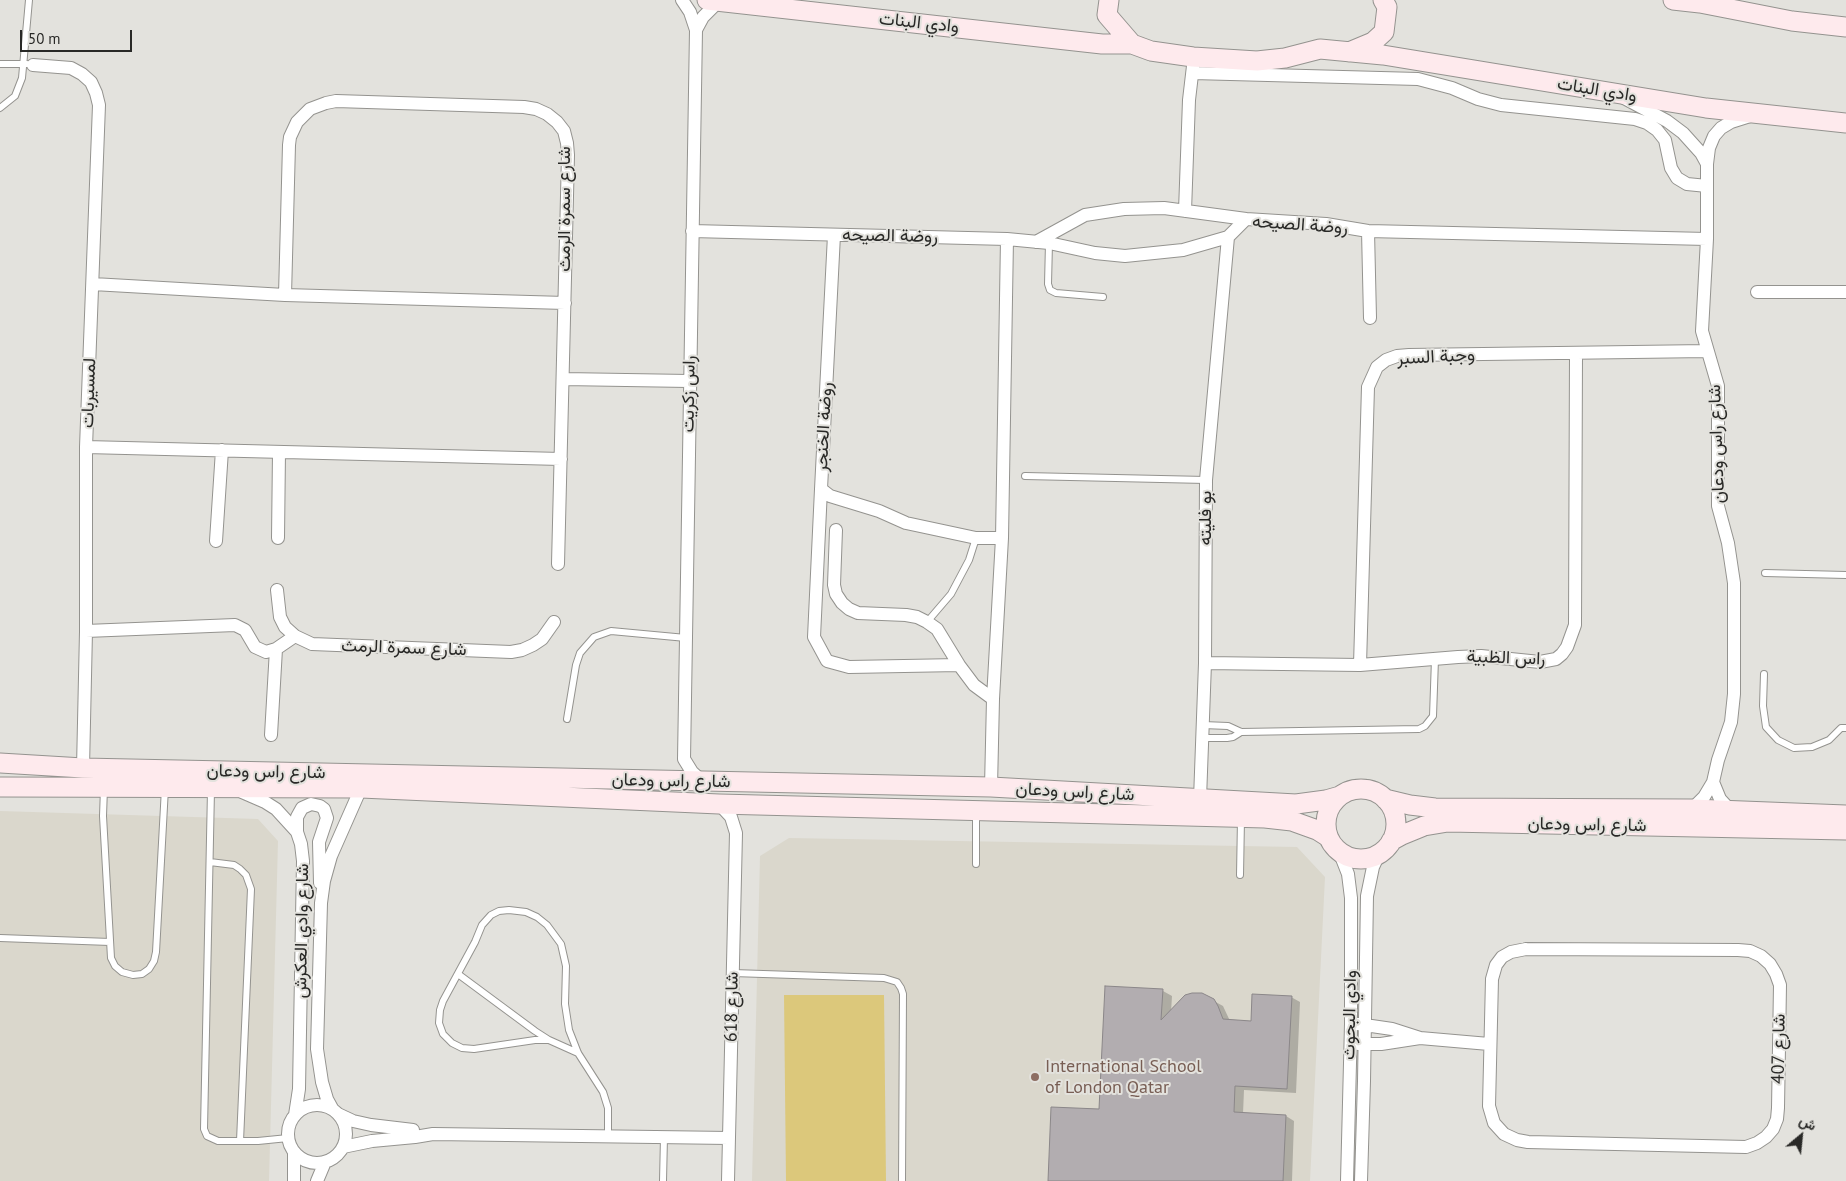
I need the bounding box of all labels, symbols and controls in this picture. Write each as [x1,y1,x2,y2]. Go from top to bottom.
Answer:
street label: وادي البنات [878,8,960,38]
scale bar [22,20,135,52]
text: 50 m [28,29,61,48]
street label: وادي البنات [1556,73,1638,107]
street label: شارع سمرة الرمث [554,146,576,272]
street label: روضة الصيحه [1251,211,1349,239]
street label: روضة الصيحه [842,224,938,248]
street label: وجبة السبر [1396,344,1476,370]
street label: راس زكريت [678,355,700,433]
street label: لمسيربات [77,358,101,428]
street label: روضة الخنجر [811,381,837,473]
street label: شارع راس ودعان [1704,384,1730,504]
street label: بو فليته [1195,491,1217,545]
street label: شارع سمرة الرمث [341,635,467,661]
street label: راس الظبية [1466,646,1546,670]
street label: شارع راس ودعان [206,760,326,784]
street label: شارع راس ودعان [611,769,731,793]
street label: شارع راس ودعان [1015,778,1135,806]
street label: شارع راس ودعان [1527,813,1647,837]
street label: شارع وادي العكرش [290,863,314,999]
street label: وادي البحوث [1338,970,1362,1060]
street label: شارع 618 [721,972,743,1042]
street label: شارع 407 [1768,1014,1790,1084]
place label: International School of London Qatar [1045,1056,1202,1098]
marker: International School of London Qatar [1029,1071,1041,1083]
north arrow [1776,1111,1826,1161]
text: ش [1796,1111,1820,1135]

